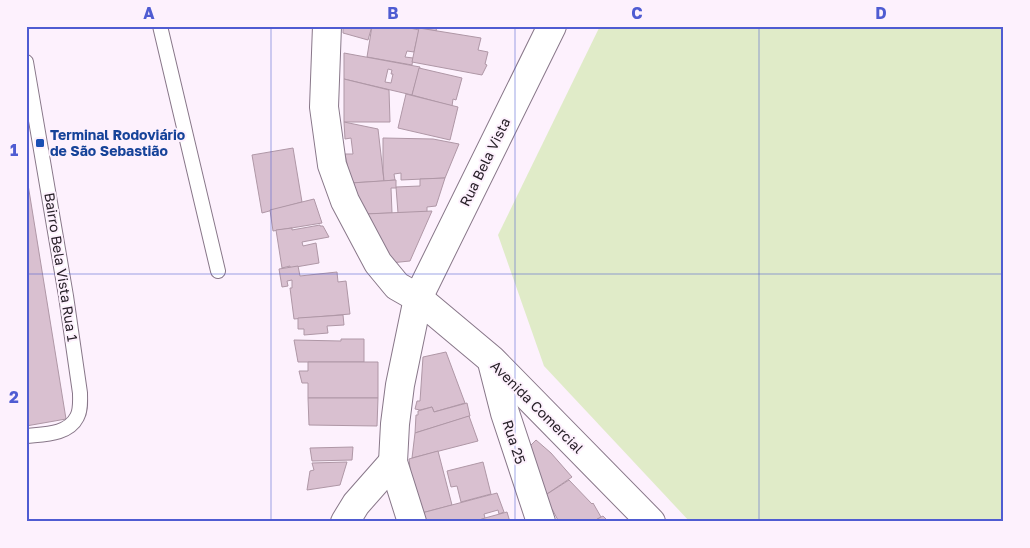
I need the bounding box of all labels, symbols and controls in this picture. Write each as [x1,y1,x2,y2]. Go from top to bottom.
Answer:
text: A [143,3,155,23]
text: B [387,3,399,23]
text: C [631,3,643,23]
text: D [875,3,887,23]
street label: Rua Bela Vista [456,115,513,209]
place label: Terminal Rodoviário de São Sebastião [50,126,185,159]
marker: Terminal Rodoviário de São Sebastião [34,137,46,149]
text: 1 [10,140,18,160]
street label: Bairro Bela Vista Rua 1 [41,191,82,343]
street label: Avenida Comercial [487,357,587,457]
text: 2 [9,387,19,407]
street label: Rua 25 [499,418,530,466]

